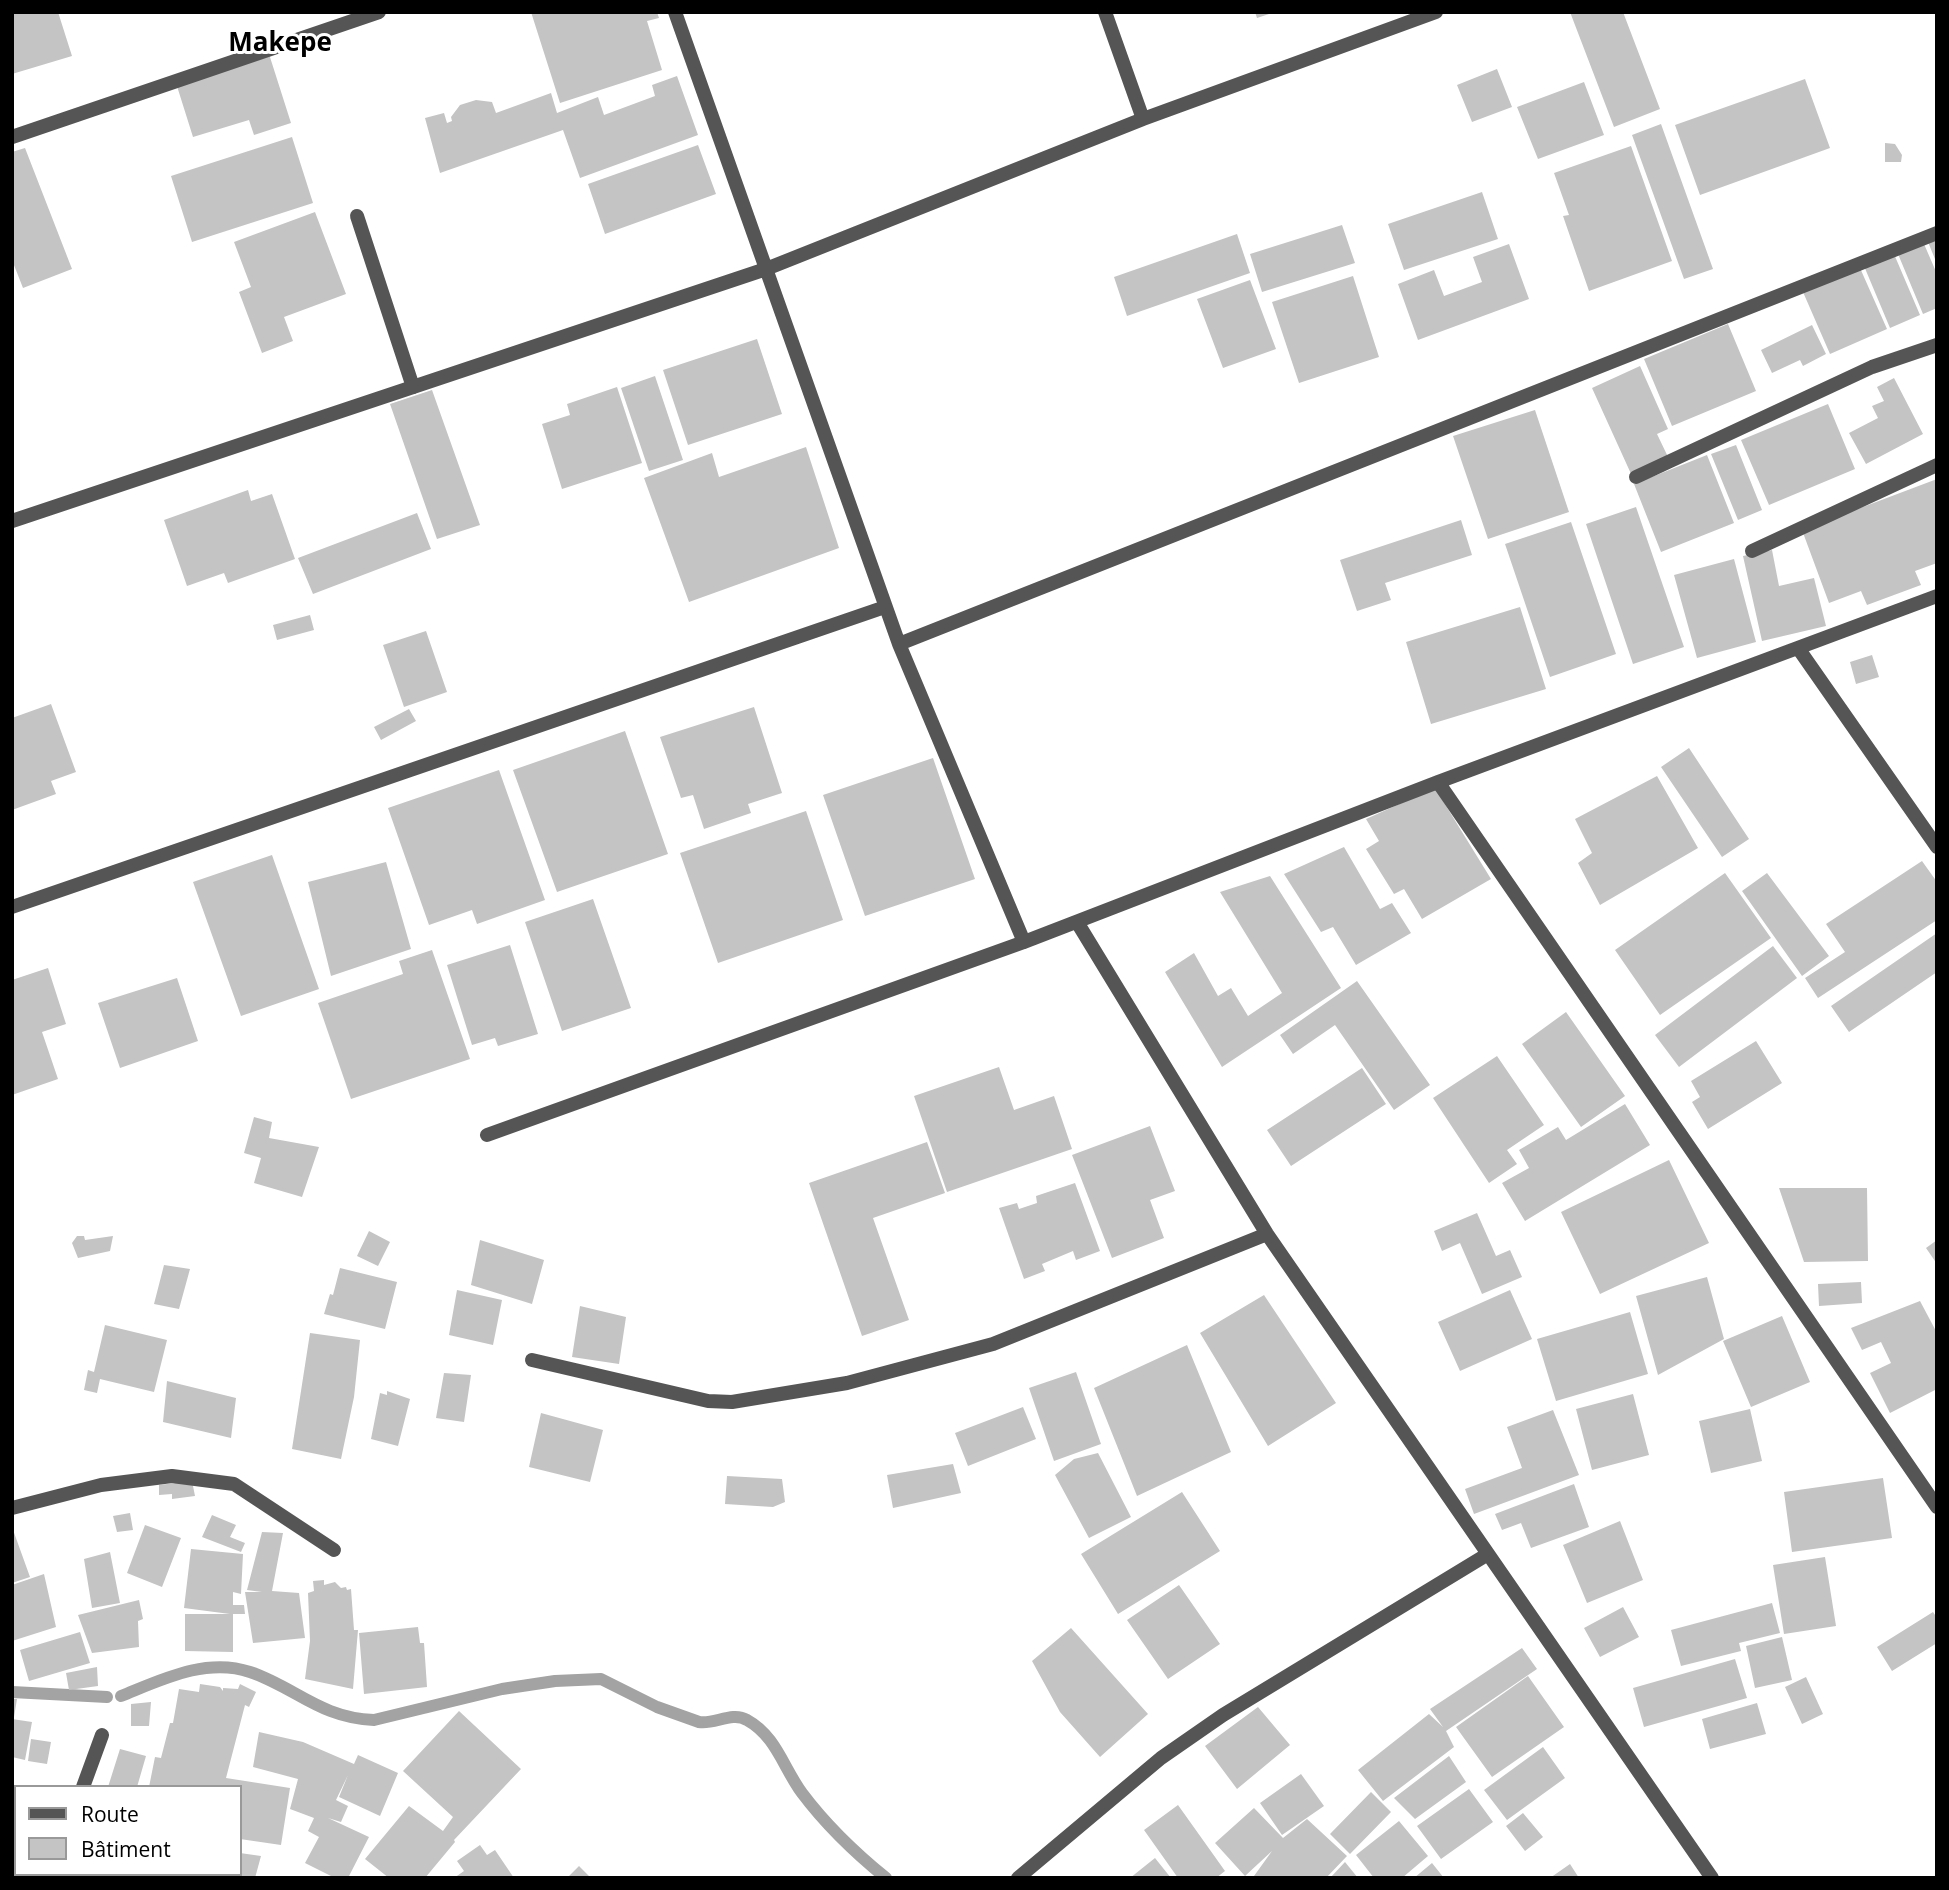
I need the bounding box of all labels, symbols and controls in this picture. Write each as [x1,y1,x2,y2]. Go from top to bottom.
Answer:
district label: Makepe [228,28,332,60]
legend [14,1785,242,1876]
text: Route [81,1800,139,1828]
text: Bâtiment [81,1835,171,1863]

